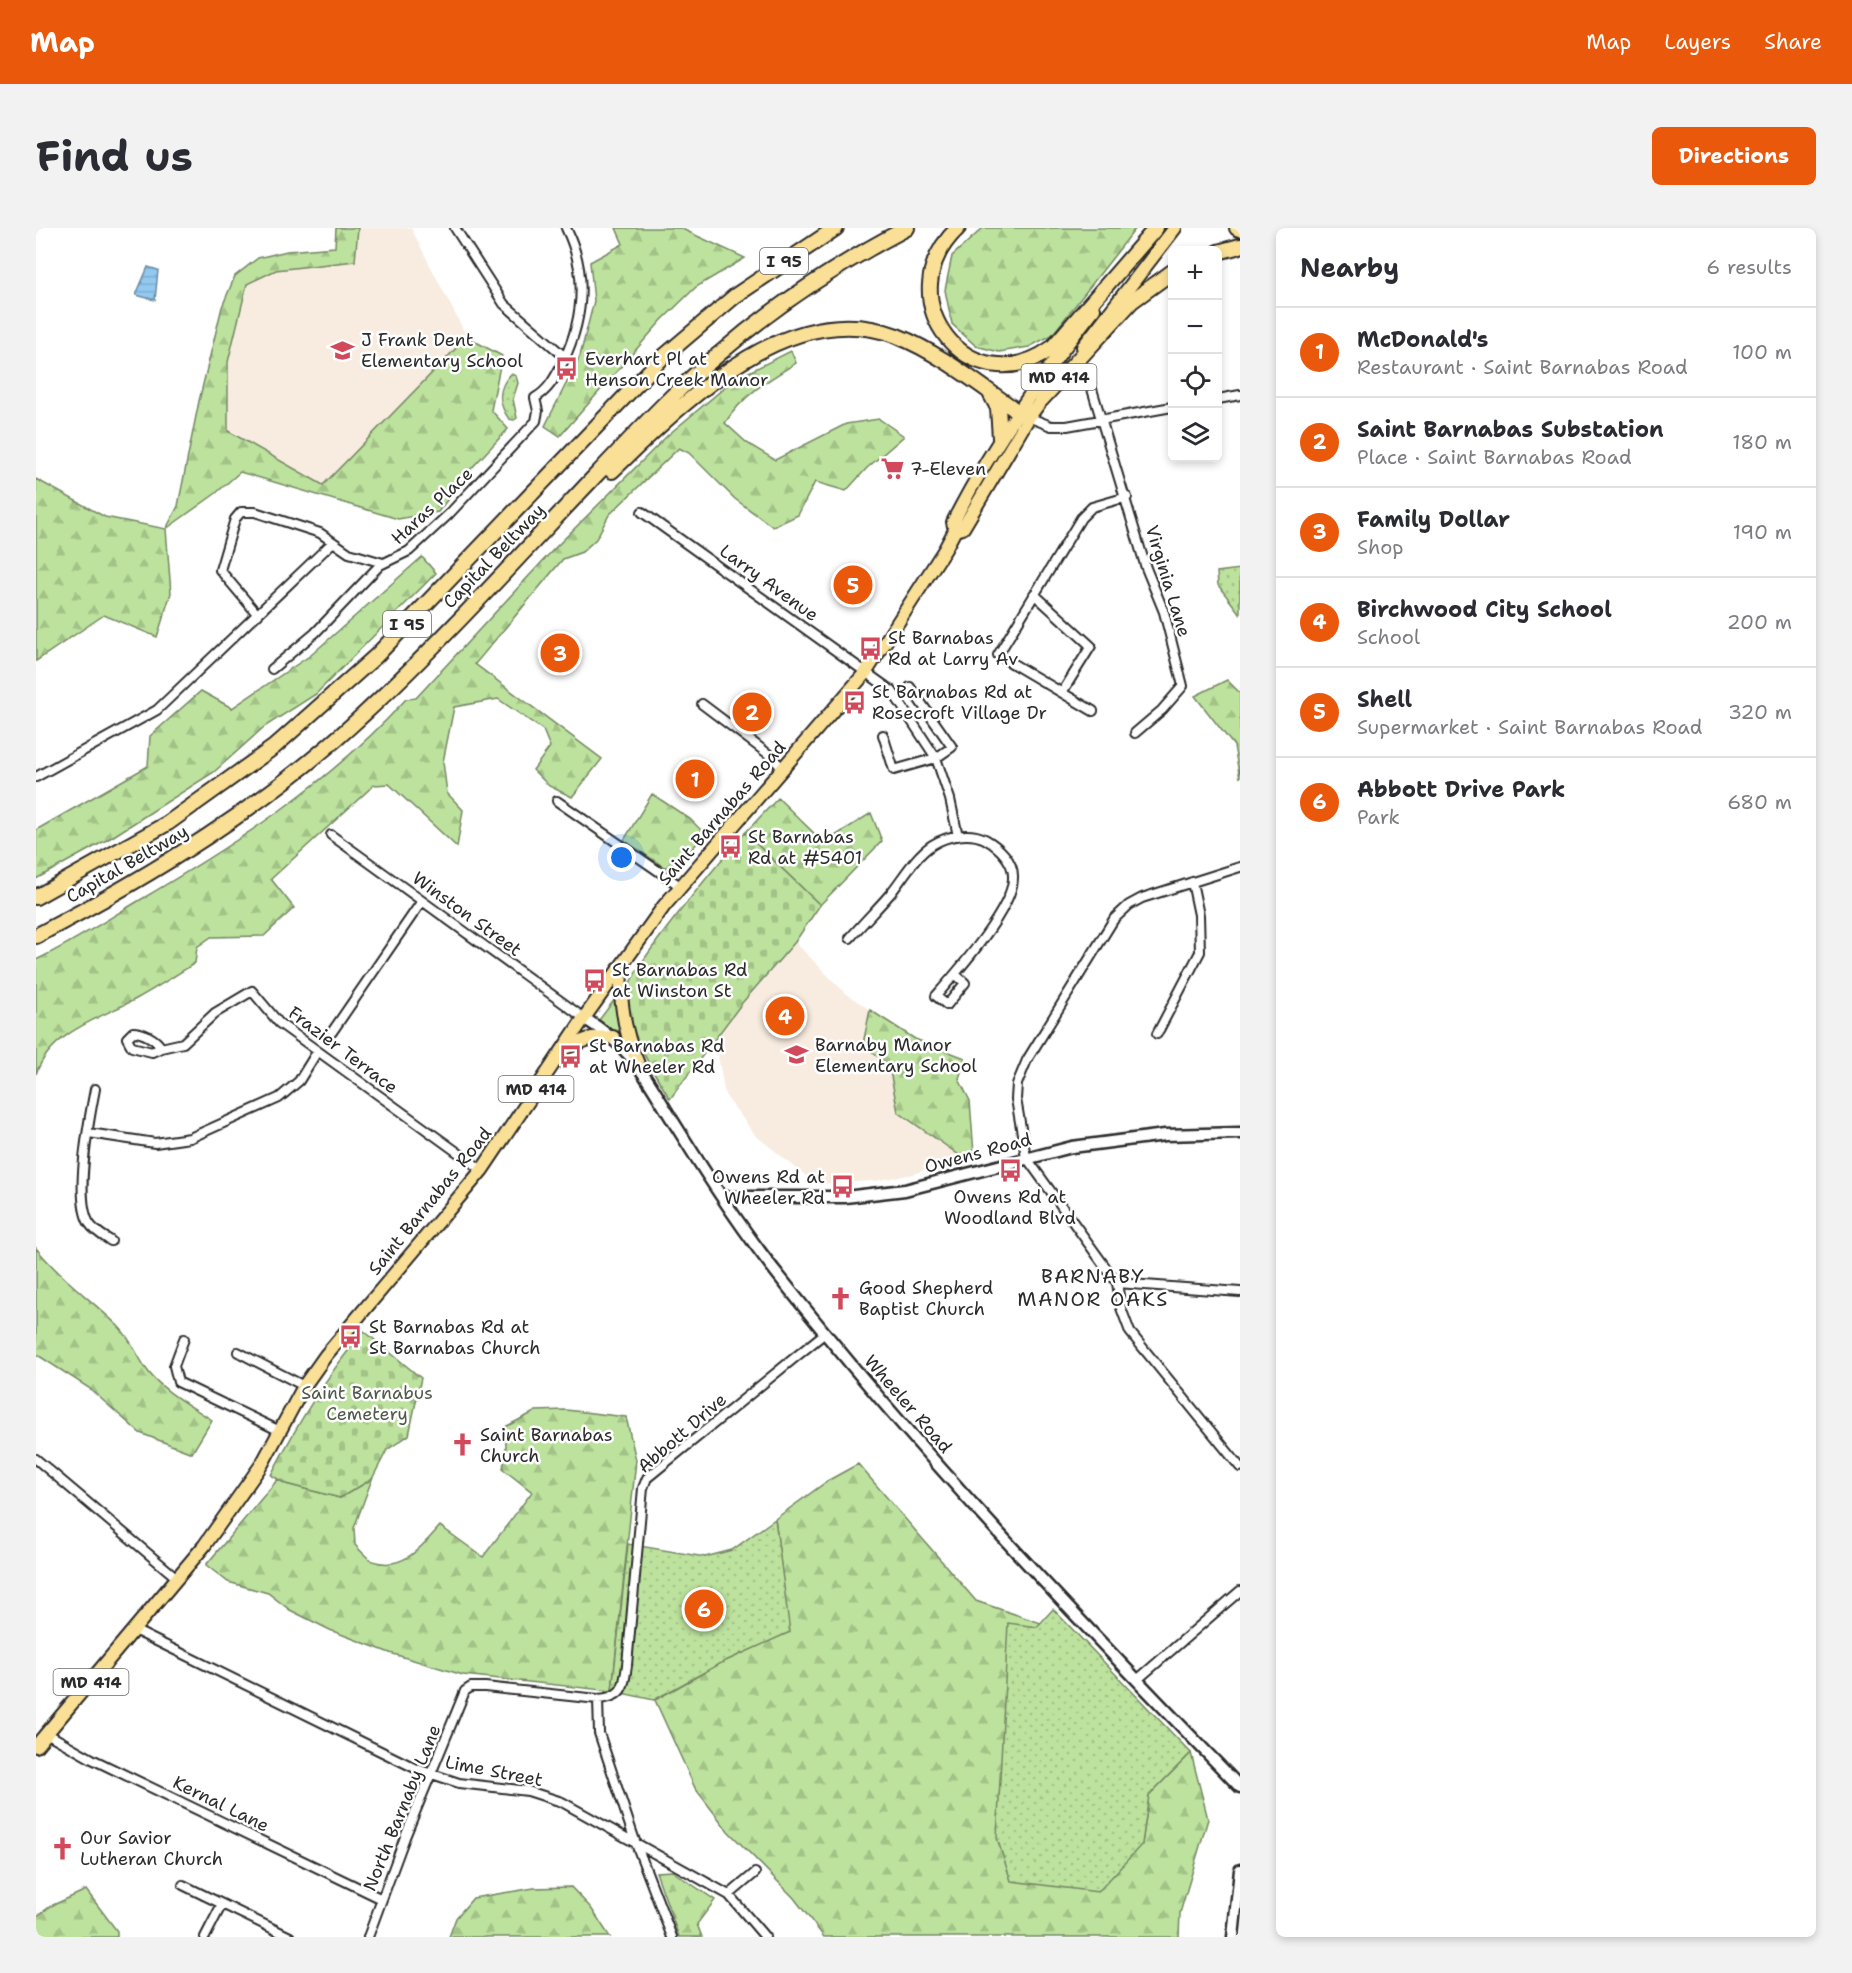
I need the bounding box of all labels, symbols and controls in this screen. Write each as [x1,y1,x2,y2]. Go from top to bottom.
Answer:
text: Map [30,23,95,61]
text: Map [1586,28,1631,56]
text: Layers [1664,28,1731,56]
text: Share [1764,28,1822,56]
button: Directions [1652,127,1816,185]
text: Find us [36,128,193,184]
map controls [1168,246,1222,462]
button: + [1168,246,1222,300]
road number: I 95 [760,248,808,274]
text: Nearby [1300,250,1399,285]
text: 6 results [1706,254,1792,280]
button: − [1168,300,1222,354]
text: McDonald's [1357,325,1488,354]
place label: J Frank Dent Elementary School [361,328,524,373]
school or university icon: J Frank Dent Elementary School [330,337,356,363]
text: 1 [1315,339,1324,365]
text: 100 m [1732,339,1792,365]
place label: Everhart Pl at Henson Creek Manor [585,347,769,392]
button: locate [1168,354,1222,408]
text: Restaurant · Saint Barnabas Road [1357,354,1688,380]
bus stop icon: Everhart Pl at Henson Creek Manor [554,356,580,382]
road number: MD 414 [1022,364,1096,390]
button: layers [1168,408,1222,462]
text: Saint Barnabas Substation [1357,415,1664,444]
text: 2 [1313,429,1327,455]
text: 180 m [1732,429,1792,455]
text: Place · Saint Barnabas Road [1357,444,1632,470]
supermarket icon: 7-Eleven [879,456,905,482]
place label: 7-Eleven [910,457,986,481]
street label: Haras Place [386,462,478,550]
street label: Capital Beltway [438,498,550,614]
text: Family Dollar [1357,505,1510,534]
text: 3 [1313,519,1327,545]
text: 190 m [1733,519,1792,545]
street label: Virginia Lane [1140,522,1196,640]
text: Shop [1357,534,1404,560]
street label: Larry Avenue [715,539,823,627]
pin: 5 [834,562,872,608]
text: Birchwood City School [1357,595,1612,624]
text: 4 [1313,609,1327,635]
text: 200 m [1727,609,1792,635]
road number: I 95 [383,611,431,637]
text: School [1357,624,1420,650]
place label: St Barnabas Rd at Larry Av [888,626,1018,671]
pin: 3 [540,630,580,676]
bus stop icon: St Barnabas Rd at Larry Av [857,635,883,661]
place label: St Barnabas Rd at Rosecroft Village Dr [872,680,1047,725]
text: Shell [1357,685,1412,714]
bus stop icon: St Barnabas Rd at Rosecroft Village Dr [841,689,867,715]
pin: 2 [732,690,772,734]
text: 5 [1313,699,1326,725]
text: 320 m [1728,699,1792,725]
text: Supermarket · Saint Barnabas Road [1357,714,1702,740]
street label: Saint Barnabas Road [653,736,791,890]
pin: 1 [676,756,714,802]
text: Abbott Drive Park [1357,775,1565,804]
text: 6 [1313,789,1327,815]
text: 680 m [1727,789,1792,815]
text: Park [1357,804,1400,830]
street label: Capital Beltway [62,819,192,909]
place label: St Barnabas Rd at #5401 [748,825,862,870]
bus stop icon: St Barnabas Rd at #5401 [717,834,743,860]
your location [607,843,636,872]
street label: Winston Street [407,866,527,962]
place label: St Barnabas Rd at Winston St [612,958,747,1003]
bus stop icon: St Barnabas Rd at Winston St [581,967,607,993]
pin: 4 [766,994,804,1038]
street label: Frazier Terrace [283,1001,403,1099]
place label: Barnaby Manor Elementary School [815,1033,978,1078]
place label: St Barnabas Rd at Wheeler Rd [589,1034,724,1079]
school or university icon: Barnaby Manor Elementary School [784,1042,810,1068]
bus stop icon: St Barnabas Rd at Wheeler Rd [558,1043,584,1069]
road number: MD 414 [498,1076,574,1102]
street label: Saint Barnabas Road [363,1122,497,1280]
street label: Owens Road [922,1127,1034,1179]
bus stop icon: Owens Rd at Woodland Blvd [997,1158,1023,1184]
place label: Owens Rd at Wheeler Rd [712,1165,825,1210]
bus stop icon: Owens Rd at Wheeler Rd [830,1174,856,1200]
place label: Owens Rd at Woodland Blvd [944,1185,1076,1230]
district label: BARNABY MANOR OAKS [1017,1263,1169,1312]
place label: Good Shepherd Baptist Church [859,1276,993,1321]
church icon: Good Shepherd Baptist Church [828,1285,854,1311]
place label: St Barnabas Rd at St Barnabas Church [369,1315,541,1360]
bus stop icon: St Barnabas Rd at St Barnabas Church [338,1324,364,1350]
street label: Wheeler Road [859,1350,957,1458]
park label: Saint Barnabus Cemetery [301,1381,433,1426]
street label: Abbott Drive [632,1388,732,1478]
place label: Saint Barnabas Church [480,1423,613,1468]
church icon: Saint Barnabas Church [449,1432,475,1458]
pin: 6 [684,1586,724,1632]
road number: MD 414 [53,1669,128,1695]
street label: North Barnaby Lane [358,1721,446,1895]
street label: Lime Street [443,1750,545,1792]
street label: Kernal Lane [169,1770,273,1838]
place label: Our Savior Lutheran Church [80,1826,223,1871]
church icon: Our Savior Lutheran Church [49,1835,75,1861]

